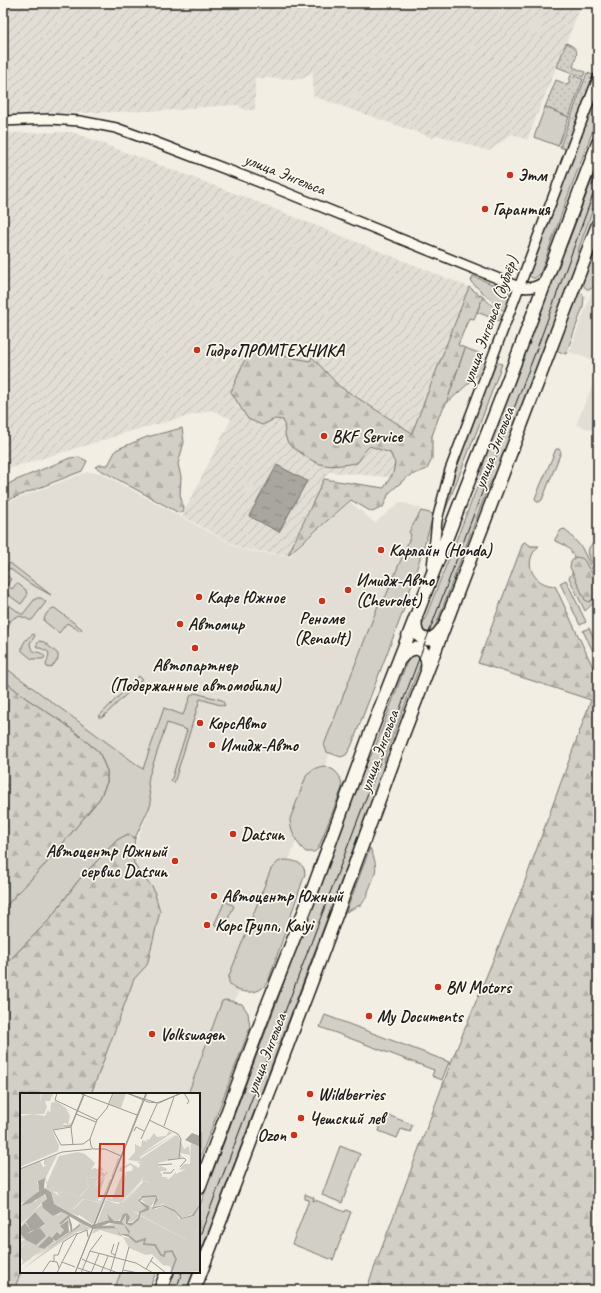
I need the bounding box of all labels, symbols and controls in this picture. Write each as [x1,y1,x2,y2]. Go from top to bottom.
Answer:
street label: улица Энгельса [241,148,330,200]
place label: Этм [518,165,548,186]
marker: Этм [505,170,515,180]
place label: Гарантия [493,199,551,220]
marker: Гарантия [480,204,490,214]
street label: улица Энгельса (дублёр) [457,252,523,388]
place label: ГидроПРОМТЕХНИКА [205,340,345,361]
marker: ГидроПРОМТЕХНИКА [192,345,202,355]
street label: улица Энгельса [469,403,520,493]
place label: BKF Service [332,426,404,447]
marker: BKF Service [319,431,329,441]
place label: Карлайн (Honda) [389,540,493,561]
marker: Карлайн (Honda) [376,545,386,555]
place label: Имидж-Авто (Chevrolet) [356,570,436,611]
marker: Имидж-Авто (Chevrolet) [343,585,353,595]
place label: Кафе Южное [207,587,287,608]
marker: Кафе Южное [194,592,204,602]
marker: Реноме (Renault) [317,596,327,606]
place label: Реноме (Renault) [294,608,351,649]
place label: Автомир [188,614,246,635]
marker: Автомир [175,619,185,629]
marker: Автопартнер (Подержанные автомобили) [190,643,200,653]
place label: Автопартнер (Подержанные автомобили) [109,655,282,696]
street label: улица Энгельса [354,706,404,796]
place label: КорсАвто [208,713,268,734]
marker: КорсАвто [195,718,205,728]
place label: Имидж-Авто [220,735,300,756]
marker: Имидж-Авто [207,740,217,750]
place label: Datsun [241,824,285,845]
marker: Datsun [228,829,238,839]
place label: Автоцентр Южный сервис Datsun [46,841,169,882]
marker: Автоцентр Южный сервис Datsun [170,856,180,866]
place label: Автоцентр Южный [222,886,345,907]
marker: Автоцентр Южный [209,891,219,901]
place label: КорсГрупп, Kaiyi [215,915,315,936]
marker: КорсГрупп, Kaiyi [202,920,212,930]
place label: BN Motors [446,977,513,998]
marker: BN Motors [433,982,443,992]
place label: My Documents [377,1006,464,1027]
street label: улица Энгельса [241,1009,292,1099]
marker: My Documents [364,1011,374,1021]
place label: Volkswagen [160,1024,226,1045]
marker: Volkswagen [147,1029,157,1039]
place label: Wildberries [318,1084,386,1105]
marker: Wildberries [305,1089,315,1099]
inset map [20,1093,200,1273]
place label: Чешский лев [309,1108,389,1129]
marker: Чешский лев [296,1113,306,1123]
place label: Ozon [258,1125,287,1146]
marker: Ozon [289,1130,299,1140]

